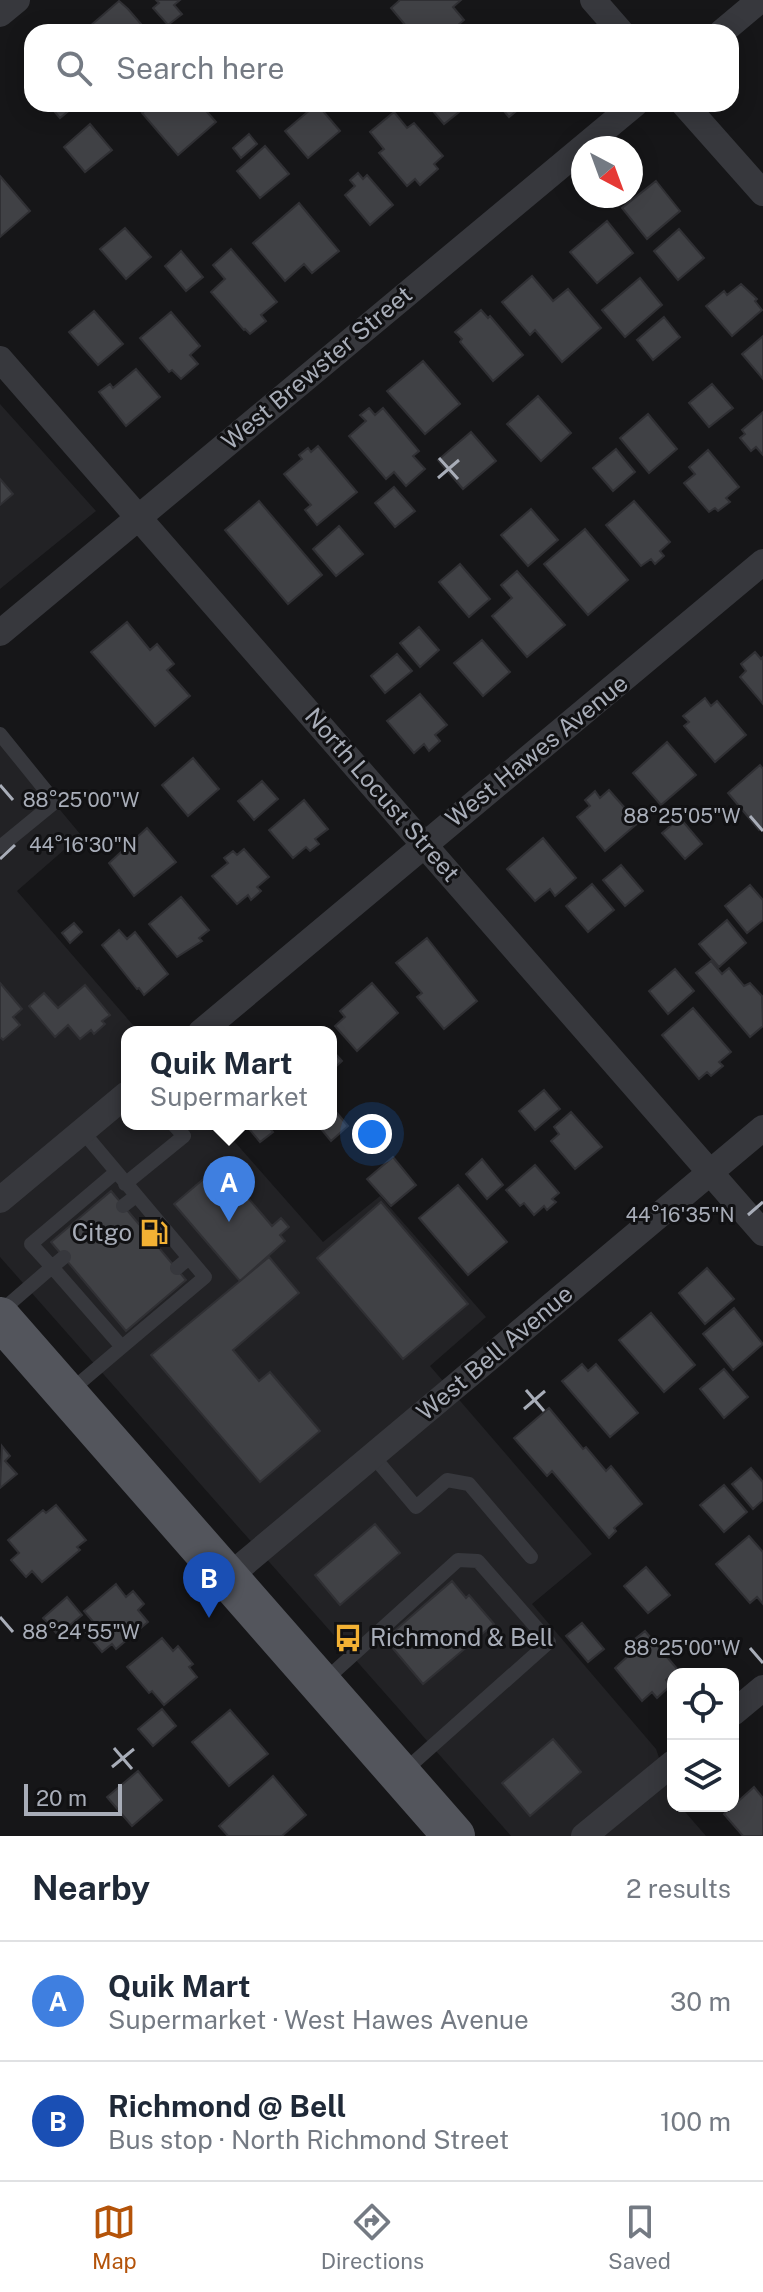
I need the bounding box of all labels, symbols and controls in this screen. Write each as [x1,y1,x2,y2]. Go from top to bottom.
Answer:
search box [24,24,739,112]
icon: search [52,46,96,90]
text: Search here [116,50,284,86]
north arrow [571,136,643,208]
street label: West Brewster Street [216,280,417,455]
street label: West Hawes Avenue [440,668,633,832]
street label: North Locust Street [300,702,466,887]
text: 88°25'00"W [23,788,139,812]
text: 88°25'05"W [623,804,741,828]
text: 44°16'30"N [29,833,137,857]
popup [121,1026,337,1130]
text: Quik Mart [150,1045,292,1081]
text: Supermarket [150,1081,308,1112]
your location [352,1114,392,1154]
pin: A [203,1156,255,1222]
text: 44°16'35"N [626,1203,734,1227]
place label: Citgo [72,1218,132,1246]
fuel station icon: Citgo [139,1218,169,1248]
street label: West Bell Avenue [411,1279,578,1425]
pin: B [183,1552,235,1618]
text: 88°24'55"W [22,1620,140,1644]
bus stop icon: Richmond & Bell [333,1623,363,1653]
place label: Richmond & Bell [370,1623,554,1651]
text: 88°25'00"W [624,1636,740,1660]
map controls [667,1668,739,1812]
button: locate [667,1668,739,1740]
button: layers [667,1740,739,1812]
scale bar [24,1780,122,1816]
text: 20 m [36,1785,87,1811]
text: Nearby [32,1868,150,1908]
text: 2 results [626,1873,731,1904]
text: Quik Mart [108,1968,251,2004]
text: A [49,1986,67,2017]
text: 30 m [670,1986,731,2017]
text: Supermarket · West Hawes Avenue [108,2004,529,2035]
text: Richmond @ Bell [108,2088,346,2124]
text: B [49,2106,67,2137]
text: 100 m [660,2106,731,2137]
text: Bus stop · North Richmond Street [108,2124,509,2155]
tab: Map [92,2200,137,2274]
tab: Directions [321,2200,424,2274]
tab: Saved [608,2200,671,2274]

